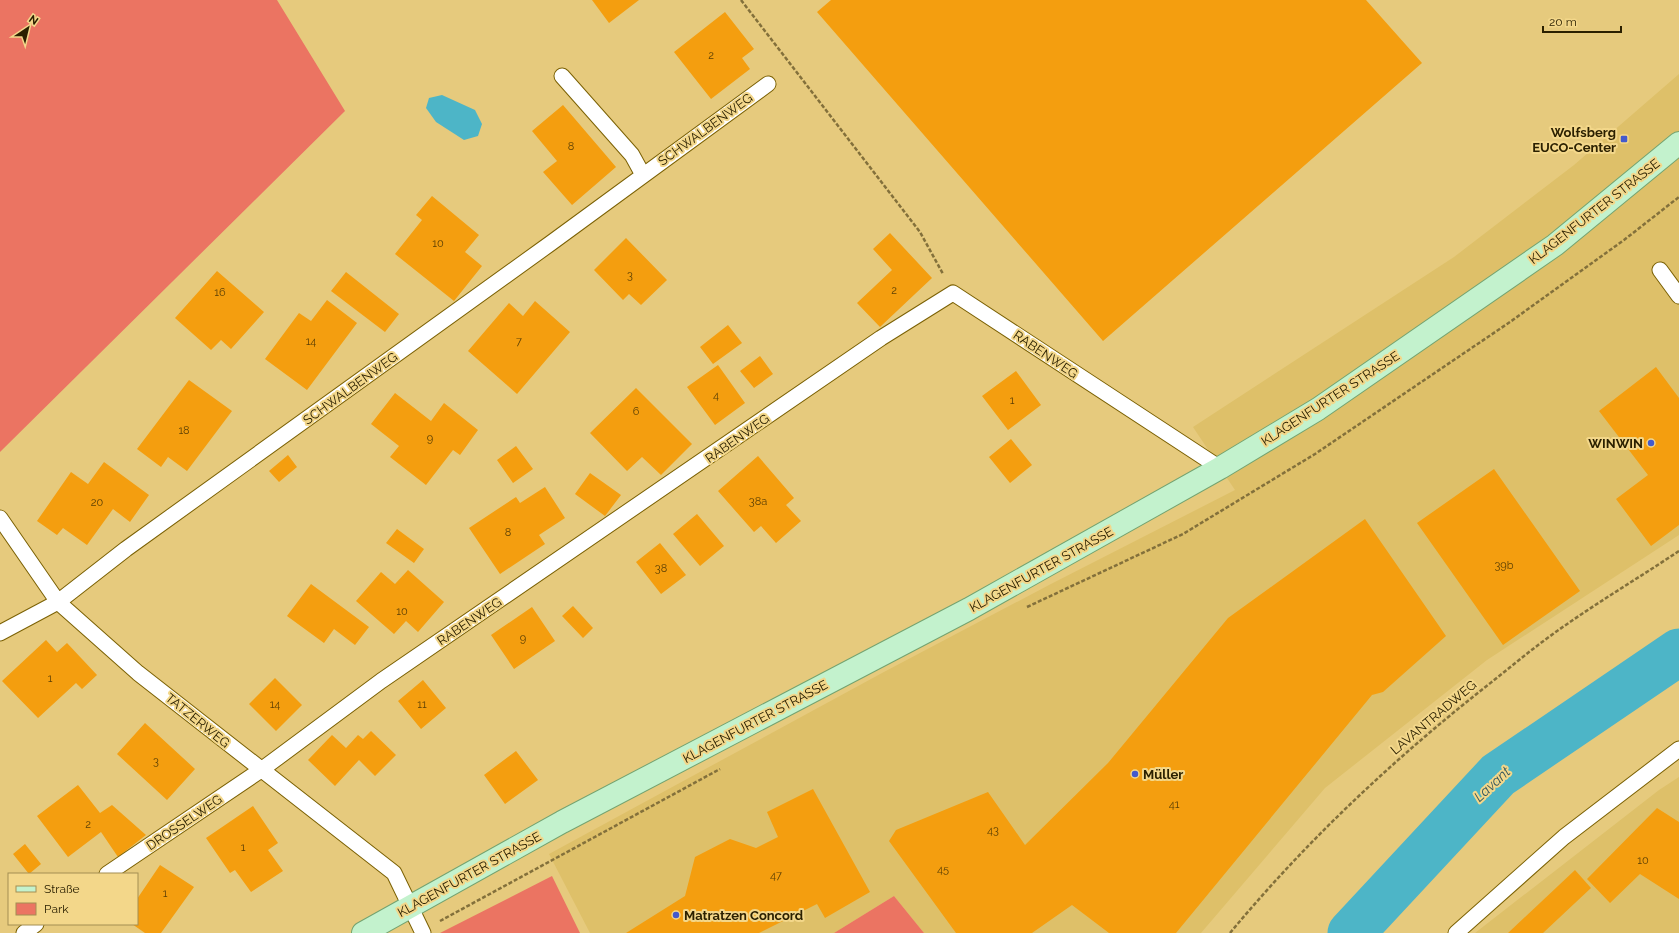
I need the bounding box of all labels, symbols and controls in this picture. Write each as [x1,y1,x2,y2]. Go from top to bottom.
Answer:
north arrow [8,8,48,48]
scale bar [1543,8,1621,34]
text: N [26,12,41,28]
text: 20 m [1549,15,1577,29]
house number: 2 [708,49,714,62]
street label: SCHWALBENWEG [655,90,755,169]
place label: Wolfsberg EUCO-Center [1532,125,1616,155]
marker: Wolfsberg EUCO-Center [1619,134,1629,144]
house number: 8 [568,140,574,153]
street label: KLAGENFURTER STRASSE [1526,156,1663,267]
house number: 10 [432,237,444,250]
house number: 3 [627,269,633,282]
house number: 2 [891,284,897,297]
house number: 16 [214,286,226,299]
street label: RABENWEG [1011,327,1081,381]
house number: 14 [306,335,316,348]
house number: 7 [516,335,522,348]
street label: KLAGENFURTER STRASSE [1258,348,1402,449]
street label: SCHWALBENWEG [300,349,400,428]
house number: 4 [713,389,719,402]
house number: 1 [1010,394,1015,407]
house number: 6 [633,405,640,418]
street label: RABENWEG [702,411,772,466]
house number: 18 [178,424,190,437]
house number: 9 [427,432,433,445]
place label: WINWIN [1588,436,1643,451]
marker: WINWIN [1646,438,1656,448]
house number: 38a [749,495,767,508]
house number: 20 [91,496,103,509]
street label: KLAGENFURTER STRASSE [967,524,1116,615]
house number: 8 [505,526,511,539]
house number: 39b [1494,559,1514,572]
house number: 38 [655,562,667,575]
street label: RABENWEG [434,594,504,648]
house number: 10 [396,605,408,618]
house number: 9 [520,632,526,645]
house number: 1 [48,672,53,685]
street label: KLAGENFURTER STRASSE [680,677,830,766]
street label: LAVANTRADWEG [1387,677,1479,758]
street label: TATZERWEG [163,690,233,751]
house number: 14 [270,698,280,711]
house number: 11 [417,698,427,711]
house number: 3 [153,755,159,768]
water label: Lavant [1471,763,1514,805]
place label: Müller [1143,767,1183,782]
marker: Müller [1130,769,1140,779]
street label: DROSSELWEG [144,792,225,853]
house number: 41 [1169,798,1180,811]
house number: 2 [85,818,91,831]
house number: 43 [987,824,999,837]
street label: KLAGENFURTER STRASSE [395,829,544,920]
house number: 1 [241,841,246,854]
house number: 10 [1637,854,1649,867]
house number: 45 [937,863,949,876]
house number: 47 [770,869,782,882]
legend [8,873,138,925]
text: Straße [44,882,80,896]
house number: 1 [163,887,168,900]
text: Park [44,902,69,916]
place label: Matratzen Concord [684,908,803,923]
marker: Matratzen Concord [671,910,681,920]

